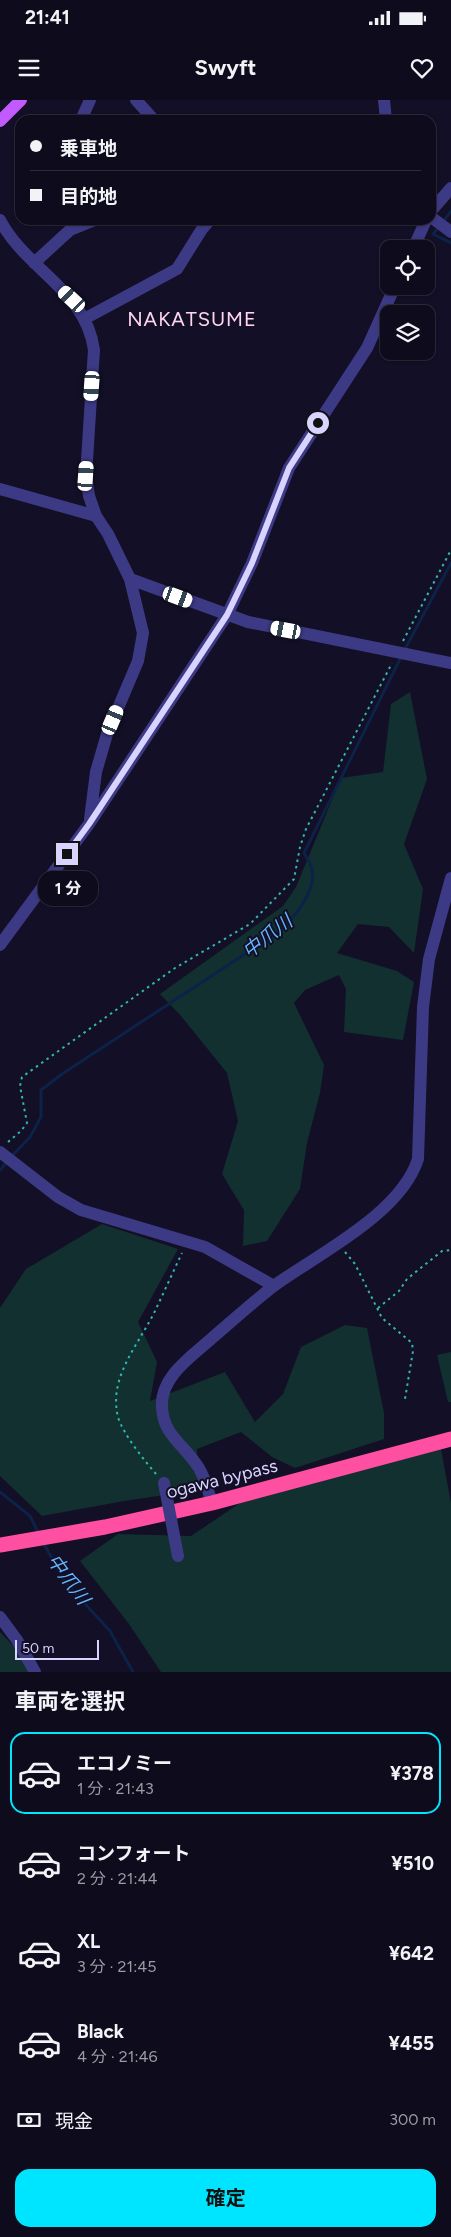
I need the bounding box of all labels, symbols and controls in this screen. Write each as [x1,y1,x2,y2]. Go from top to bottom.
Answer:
text: 21:41 [25,6,70,29]
icon: menu [15,54,43,82]
text: Swyft [195,54,256,81]
icon: heart [408,54,436,82]
text: 乗車地 [60,137,117,160]
text: 目的地 [60,185,117,208]
map controls [380,240,435,360]
button: locate [380,240,435,295]
car [55,283,88,315]
button: layers [380,305,435,360]
district label: NAKATSUME [127,307,257,331]
car [83,371,100,401]
route start [307,412,329,434]
car [77,461,94,491]
car [161,585,194,609]
car [269,620,302,640]
car [100,703,125,737]
route end [56,843,78,865]
callout: 1 分 [37,872,97,906]
text: 1 分 [55,879,81,898]
water label: 中爪川 [238,909,298,963]
street label: ogawa bypass [164,1455,280,1503]
water label: 中爪川 [43,1549,96,1611]
scale bar [15,1637,99,1660]
text: 50 m [22,1640,54,1657]
text: 車両を選択 [15,1688,125,1715]
icon: car [17,1751,62,1796]
text: エコノミー [77,1752,172,1775]
text: ¥378 [390,1762,434,1785]
text: 1 分 · 21:43 [77,1779,154,1798]
icon: car [17,1841,62,1886]
text: コンフォート [77,1842,190,1865]
text: ¥510 [391,1852,434,1875]
text: 2 分 · 21:44 [77,1869,157,1888]
text: XL [77,1930,100,1953]
icon: car [17,1931,62,1976]
text: ¥642 [389,1942,434,1965]
text: 3 分 · 21:45 [77,1957,156,1976]
text: Black [77,2020,124,2043]
icon: car [17,2021,62,2066]
text: ¥455 [389,2032,434,2055]
text: 4 分 · 21:46 [77,2047,157,2066]
icon: cash [15,2106,43,2134]
text: 現金 [55,2110,93,2133]
text: 300 m [389,2110,436,2129]
button: 確定 [15,2169,436,2227]

